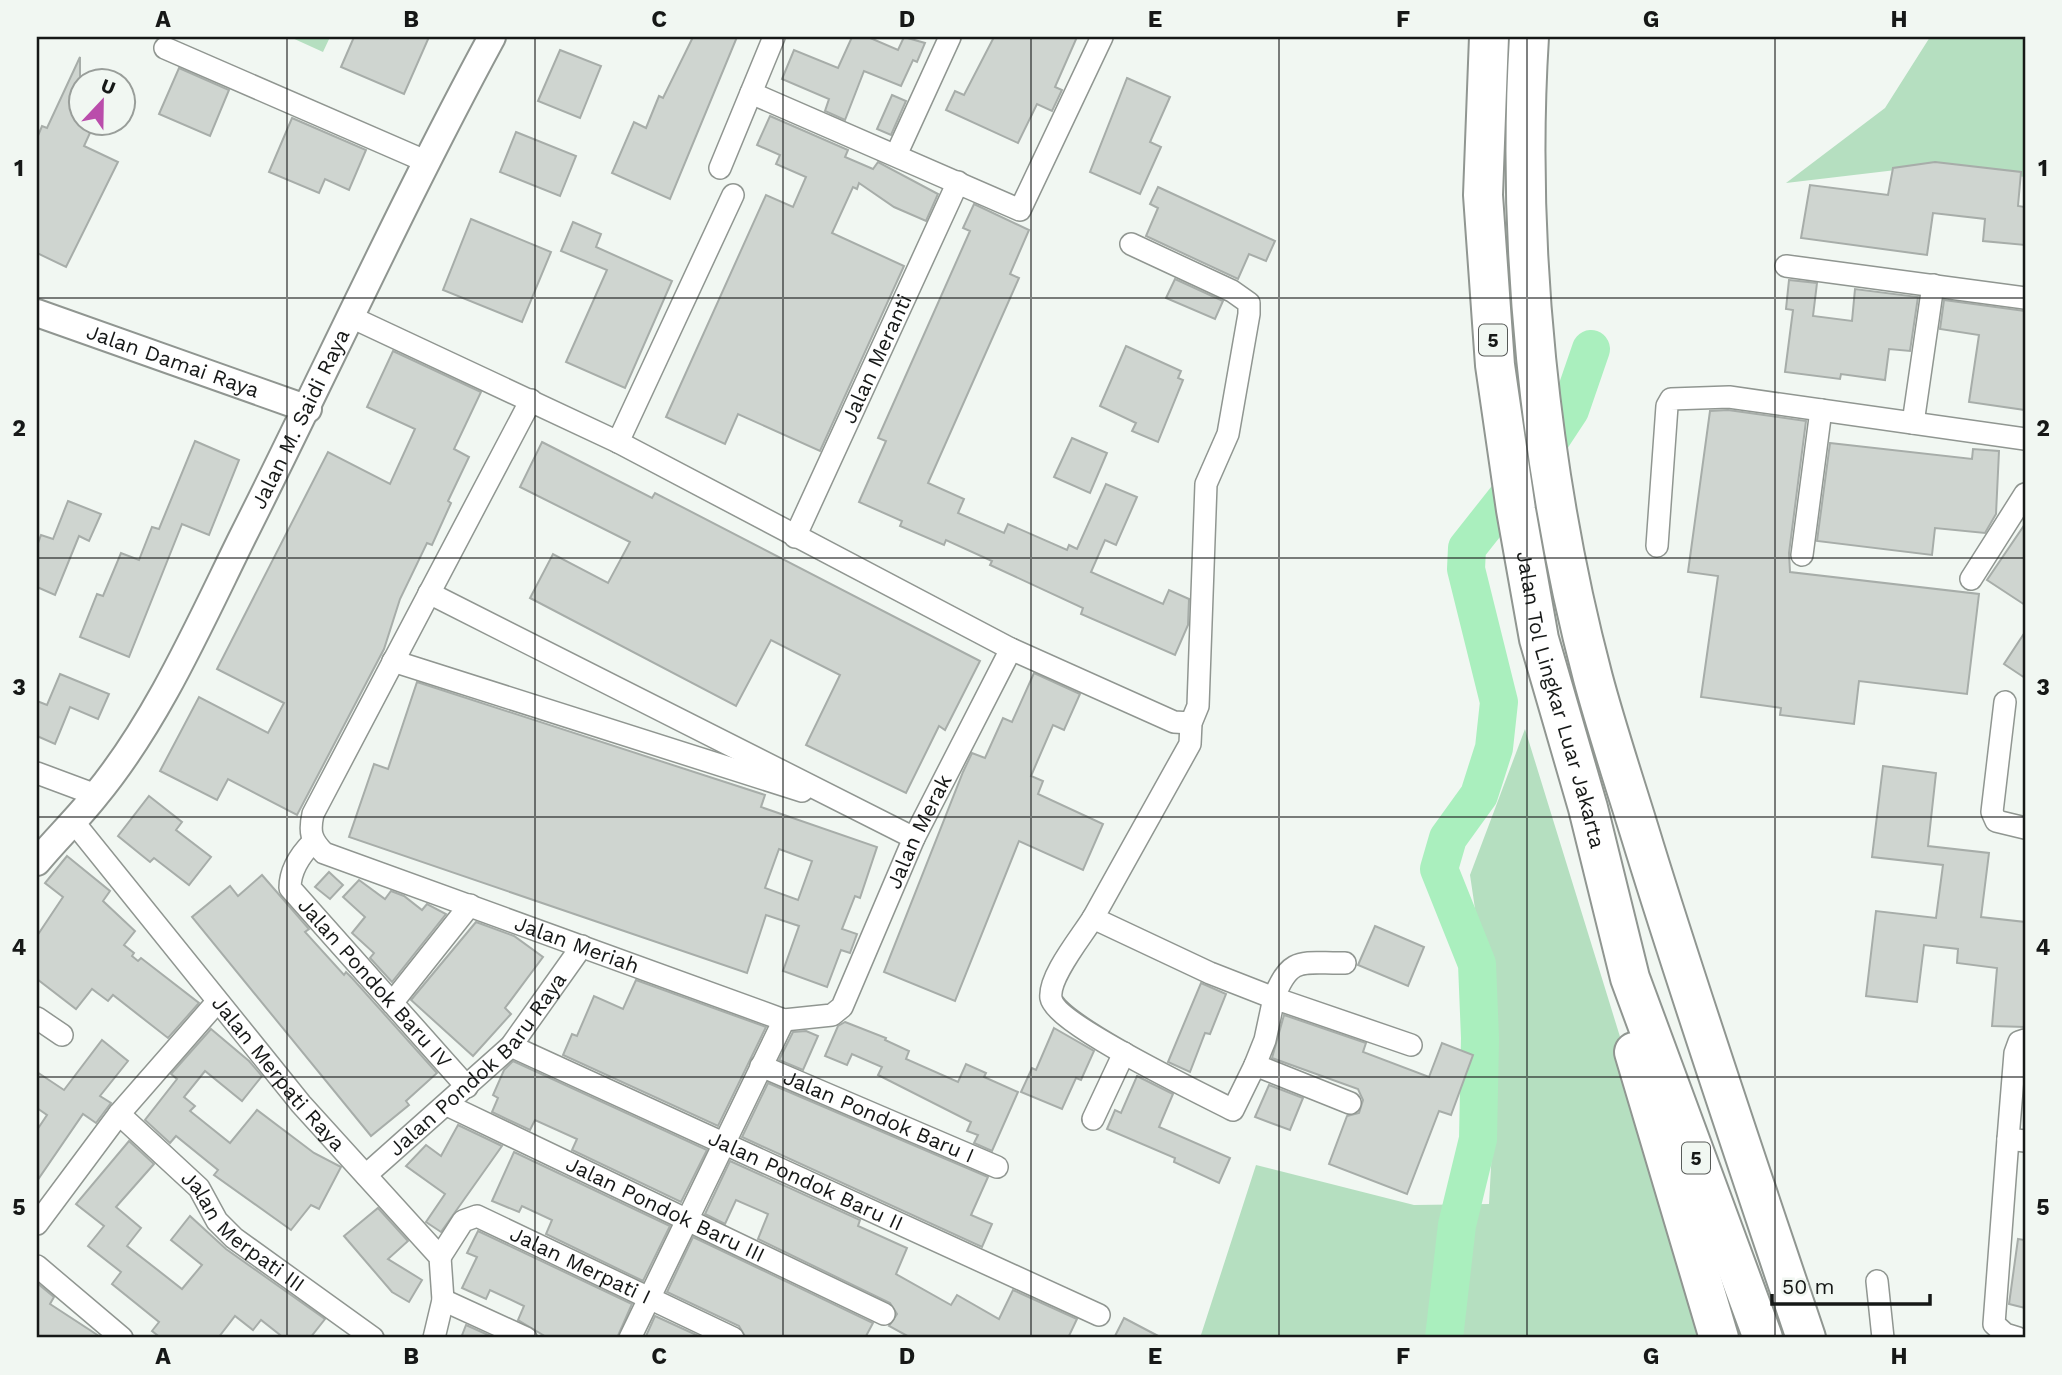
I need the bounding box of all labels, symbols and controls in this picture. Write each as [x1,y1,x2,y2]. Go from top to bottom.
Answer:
text: A [155,6,171,33]
text: B [403,6,419,33]
text: C [651,6,667,33]
text: D [899,6,915,33]
text: E [1148,6,1162,33]
text: F [1396,6,1410,33]
text: G [1643,6,1659,33]
text: H [1890,6,1908,33]
north arrow [66,66,136,136]
text: U [98,74,119,100]
text: 1 [14,155,24,182]
text: 1 [2038,155,2048,182]
street label: Jalan Meranti [836,290,917,427]
street label: Jalan Damai Raya [83,319,263,403]
road number: 5 [1479,324,1507,356]
street label: Jalan M. Saidi Raya [246,325,354,513]
text: 2 [12,415,26,442]
text: 2 [2036,415,2050,442]
street label: Jalan Tol Lingkar Luar Jakarta [1512,549,1610,851]
text: 3 [12,674,26,701]
text: 3 [2036,674,2050,701]
street label: Jalan Merak [881,770,957,892]
street label: Jalan Pondok Baru IV [293,893,457,1073]
street label: Jalan Meriah [511,910,643,978]
text: 4 [12,934,27,961]
text: 4 [2036,934,2051,961]
street label: Jalan Pondok Baru Raya [383,967,571,1161]
street label: Jalan Merpati Raya [207,991,351,1156]
street label: Jalan Pondok Baru I [780,1064,978,1168]
street label: Jalan Pondok Baru II [705,1125,907,1236]
road number: 5 [1682,1142,1710,1174]
street label: Jalan Pondok Baru III [562,1151,769,1267]
street label: Jalan Merpati III [176,1165,310,1297]
text: 5 [12,1194,26,1221]
text: 5 [2036,1194,2050,1221]
street label: Jalan Merpati I [506,1221,655,1309]
scale bar [1772,1263,1929,1307]
text: 50 m [1782,1274,1834,1299]
text: A [155,1343,171,1370]
text: B [403,1343,419,1370]
text: C [651,1343,667,1370]
text: D [899,1343,915,1370]
text: E [1148,1343,1162,1370]
text: F [1396,1343,1410,1370]
text: G [1643,1343,1659,1370]
text: H [1890,1343,1908,1370]

